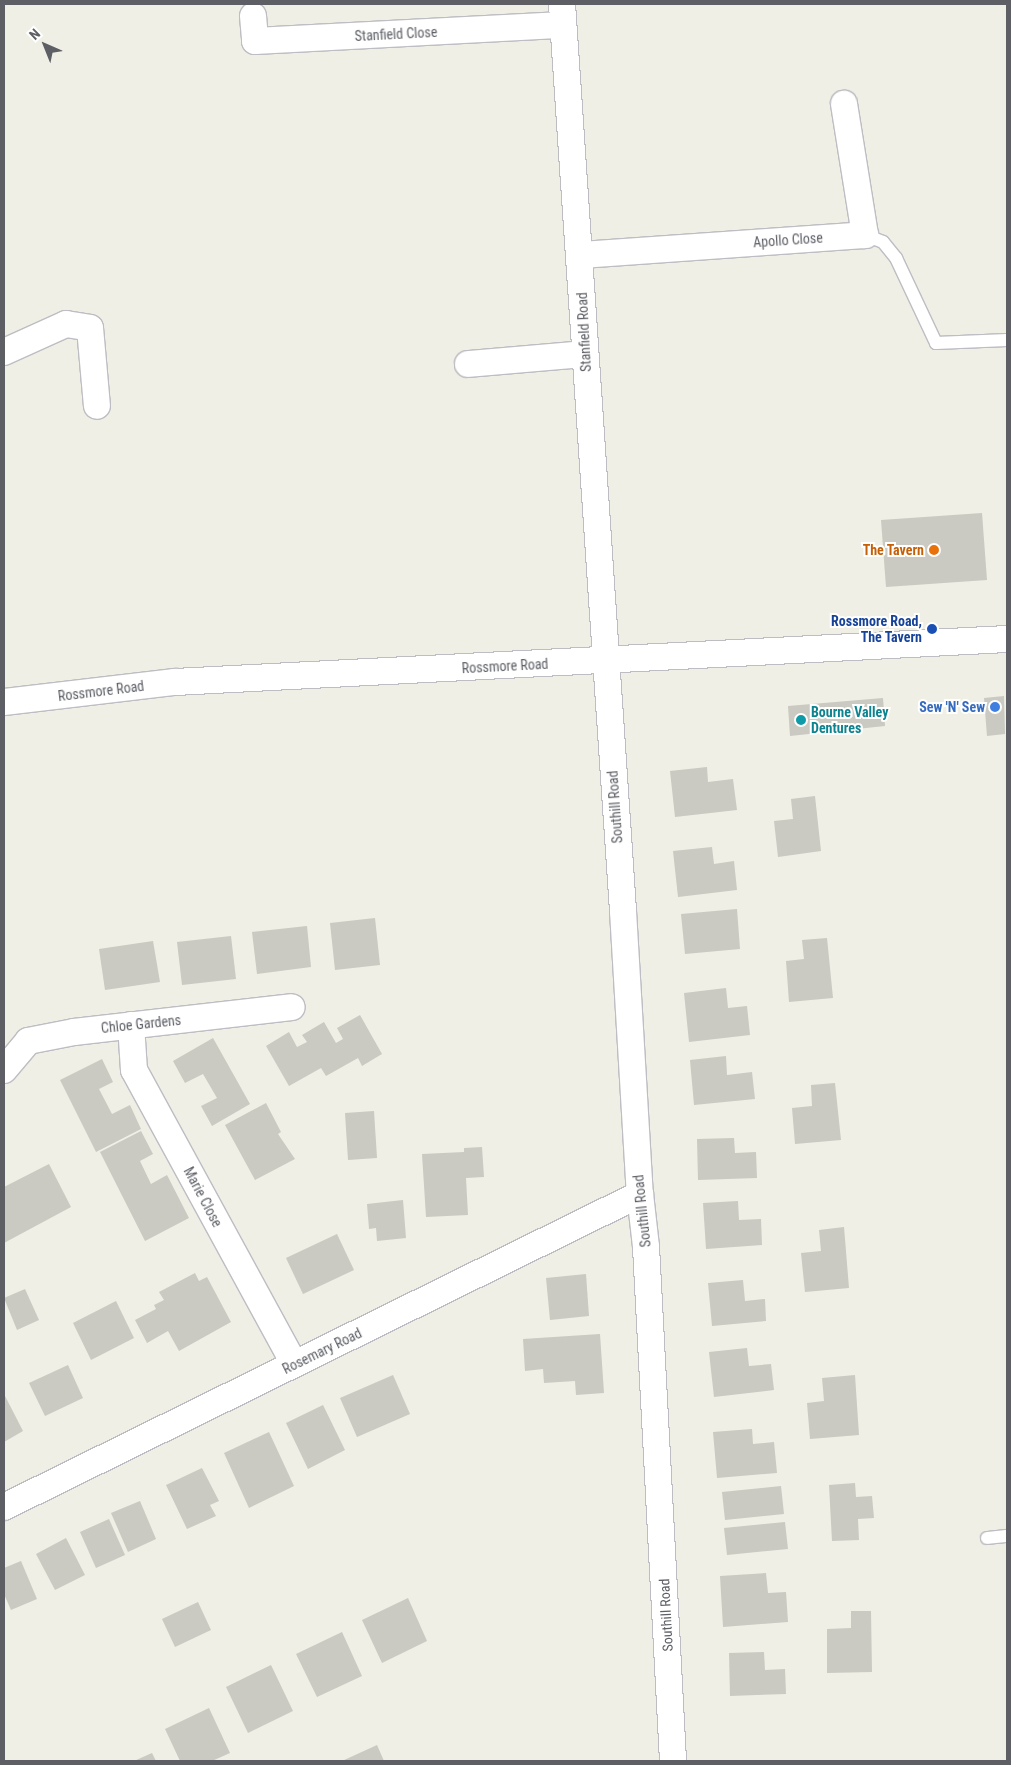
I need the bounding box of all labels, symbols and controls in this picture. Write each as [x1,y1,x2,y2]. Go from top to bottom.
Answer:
north arrow [20,20,70,70]
street label: Stanfield Close [354,23,438,45]
text: N [26,25,43,43]
street label: Apollo Close [753,229,823,251]
street label: Stanfield Road [574,292,594,372]
place label: The Tavern [862,542,924,558]
marker: The Tavern [928,544,940,556]
place label: Rossmore Road, The Tavern [831,613,922,646]
marker: Rossmore Road, The Tavern [926,623,938,635]
street label: Rossmore Road [461,655,549,677]
street label: Rossmore Road [57,677,145,705]
place label: Sew 'N' Sew [919,699,985,715]
marker: Sew 'N' Sew [989,701,1001,713]
place label: Bourne Valley Dentures [811,704,888,736]
marker: Bourne Valley Dentures [795,714,807,726]
street label: Southill Road [604,770,626,844]
street label: Chloe Gardens [100,1011,182,1037]
street label: Marie Close [180,1164,226,1230]
street label: Southill Road [630,1174,654,1248]
street label: Rosemary Road [280,1325,364,1377]
street label: Southill Road [656,1578,676,1652]

